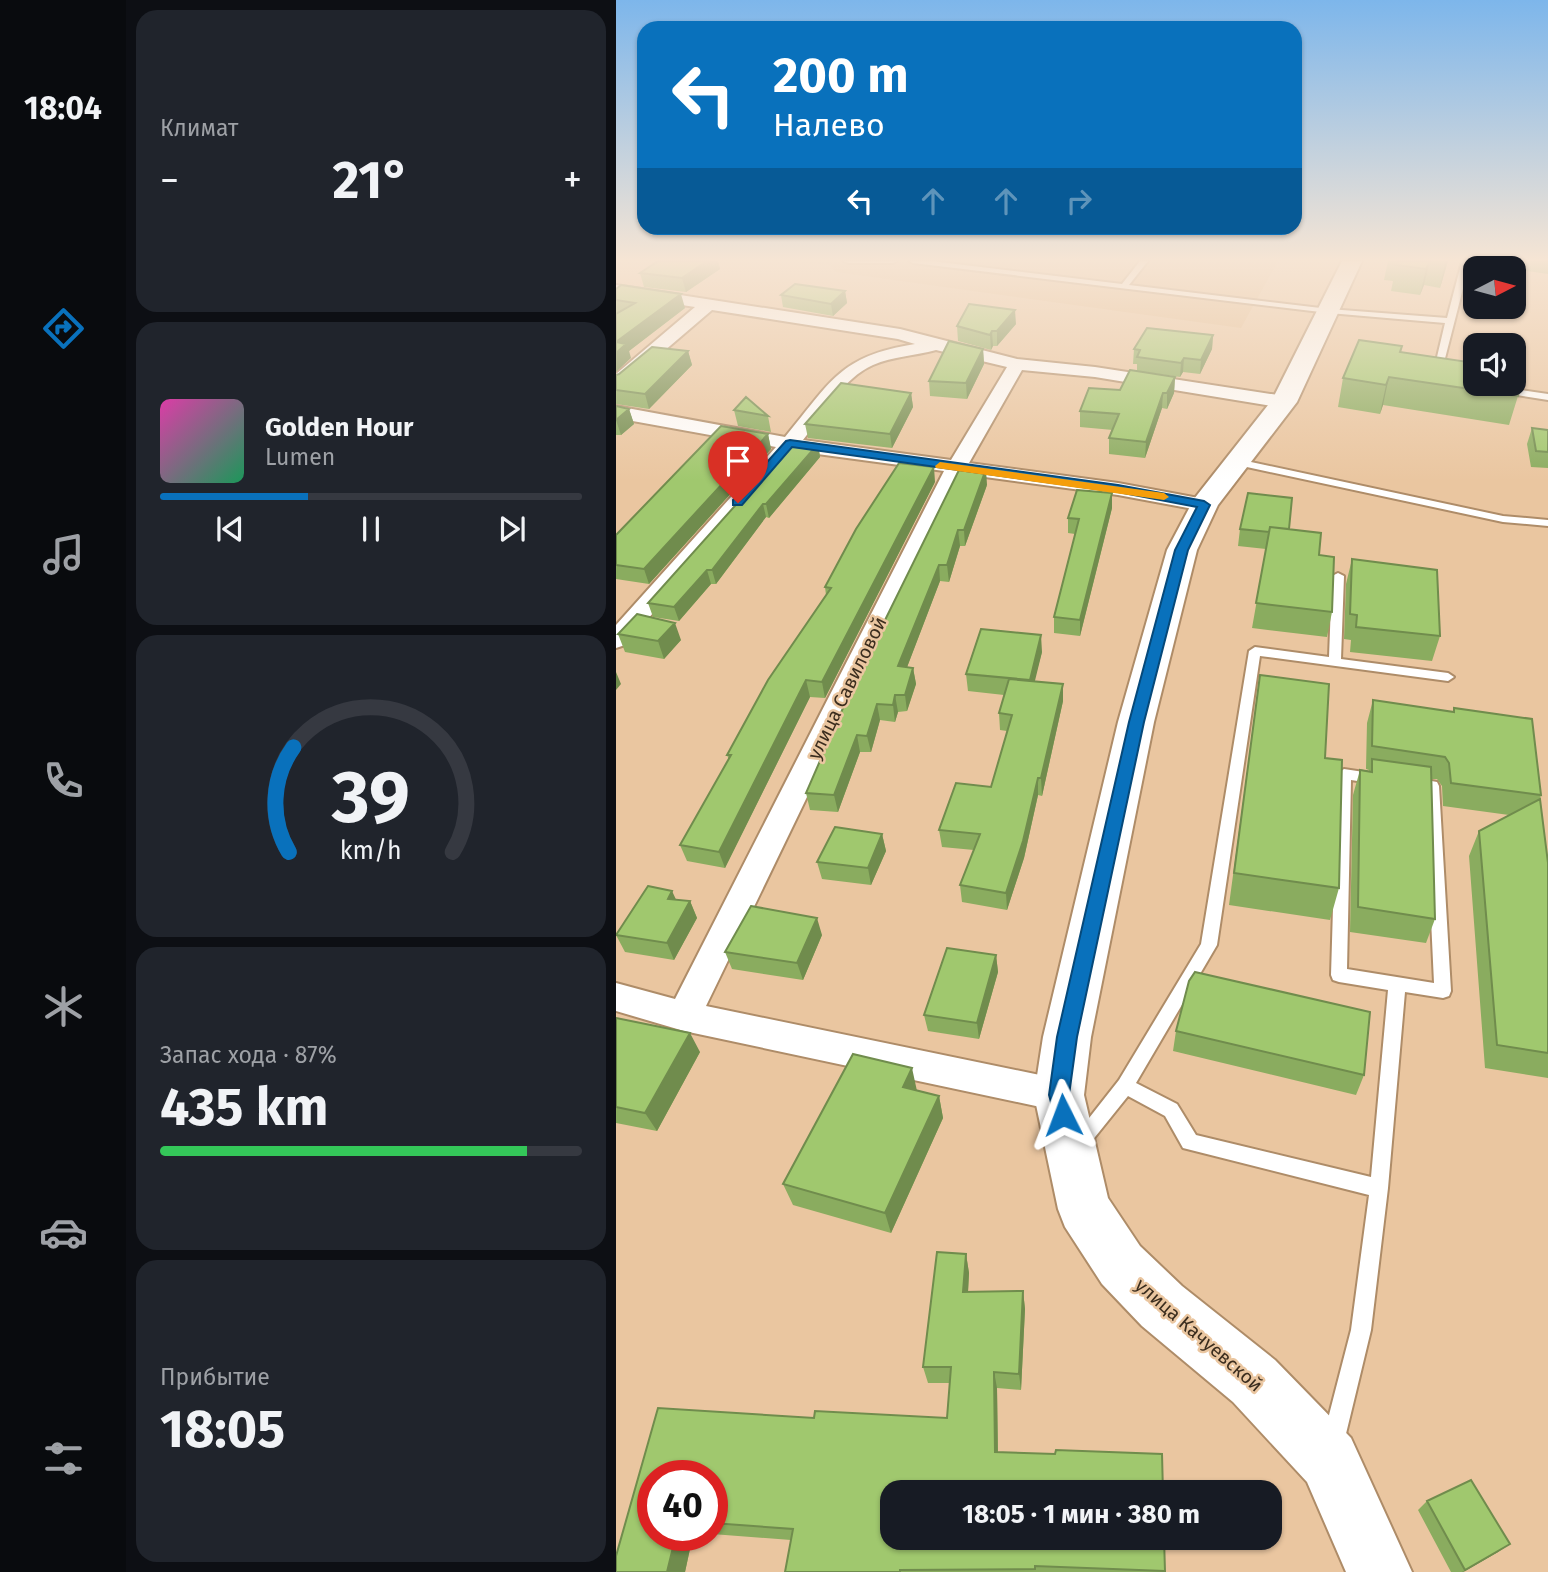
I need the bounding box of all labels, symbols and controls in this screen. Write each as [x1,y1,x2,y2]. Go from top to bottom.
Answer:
text: 200 m [773,46,909,105]
icon: left [658,49,749,140]
text: 18:04 [24,89,102,127]
text: Налево [773,106,885,144]
text: Климат [160,114,238,142]
text: 21° [333,149,410,212]
text: − [160,157,179,203]
text: + [563,157,582,203]
icon: left [841,182,879,220]
icon: ahead [914,182,952,220]
icon: ahead [987,182,1025,220]
icon: right [1060,182,1098,220]
north arrow [1463,256,1526,318]
map controls [1463,256,1526,396]
icon: directions [39,304,88,353]
button: sound [1463,333,1526,396]
text: Golden Hour [265,412,413,443]
pin [708,431,768,503]
icon: arrive [719,442,757,480]
text: Lumen [265,443,335,471]
icon: previous [211,510,249,548]
icon: pause [352,510,390,548]
icon: next [493,510,531,548]
icon: music [39,530,88,579]
street label: улица Савиловой [802,613,892,763]
text: 39 [331,754,410,841]
icon: phone [39,756,88,805]
text: km/h [340,836,402,866]
icon: climate [39,982,88,1031]
text: Запас хода · 87% [160,1041,337,1069]
text: 435 km [160,1076,328,1139]
position arrow [1026,1078,1100,1152]
icon: car [39,1208,88,1257]
street label: улица Качуевской [1131,1273,1267,1397]
text: Прибытие [160,1363,270,1391]
text: 18:05 [160,1398,285,1461]
icon: filters [39,1434,88,1483]
speed limit sign: 40 [637,1460,728,1551]
text: 18:05 · 1 мин · 380 m [962,1499,1200,1530]

